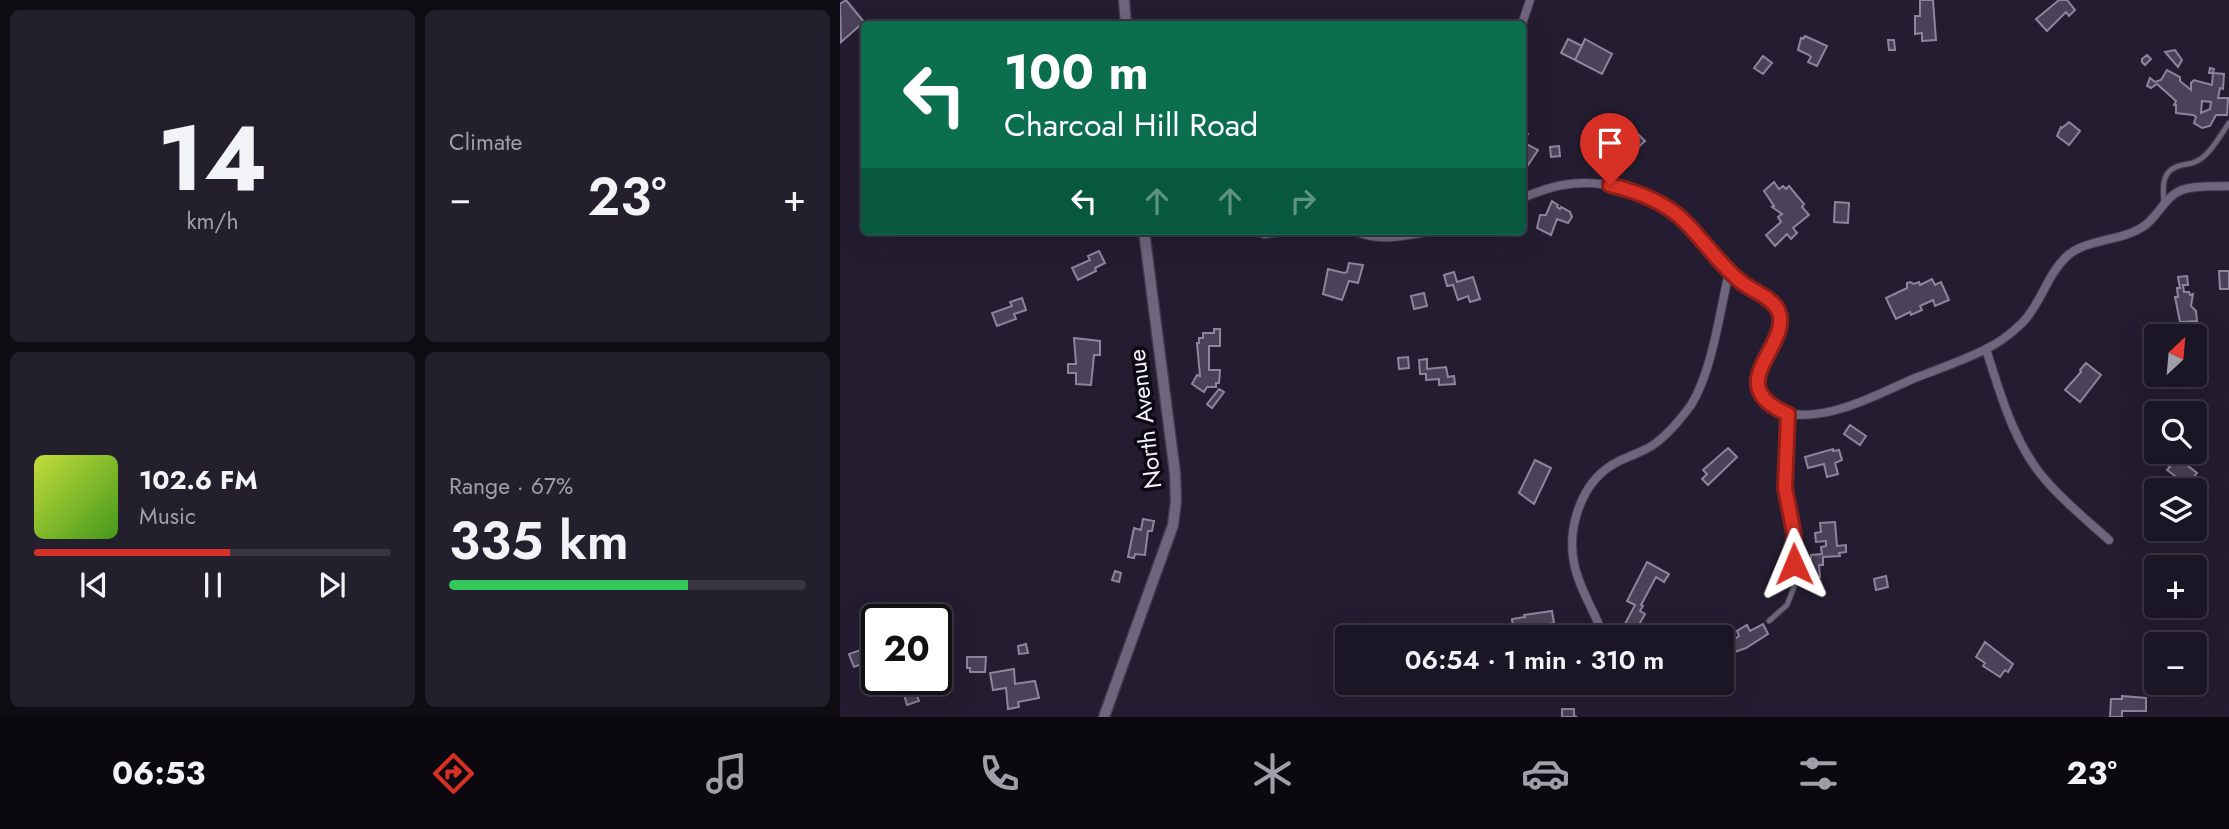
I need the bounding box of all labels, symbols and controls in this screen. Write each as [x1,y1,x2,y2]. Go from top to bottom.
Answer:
text: 100 m [1004,37,1149,107]
icon: left [889,49,980,140]
text: 14 [158,93,267,224]
text: Charcoal Hill Road [1004,102,1258,148]
pin [1580,113,1640,185]
icon: arrive [1591,124,1629,162]
text: Climate [449,125,522,159]
text: 23° [588,159,666,235]
text: − [449,170,471,225]
text: + [783,170,806,225]
icon: left [1065,182,1103,220]
icon: ahead [1138,182,1176,220]
icon: ahead [1211,182,1249,220]
icon: right [1284,182,1322,220]
text: km/h [187,204,238,238]
north arrow [2144,324,2207,387]
map controls [2144,324,2207,695]
street label: North Avenue [1119,347,1170,491]
button: search [2144,401,2207,464]
text: 102.6 FM [139,461,258,499]
text: Range · 67% [449,469,573,503]
button: layers [2144,478,2207,541]
text: Music [139,499,196,533]
text: 335 km [449,503,629,579]
position arrow [1757,527,1831,601]
button: + [2144,555,2207,618]
icon: previous [75,566,113,604]
icon: pause [194,566,232,604]
icon: next [313,566,351,604]
speed limit sign: 20 [861,604,952,695]
button: − [2144,632,2207,695]
text: 06:54 · 1 min · 310 m [1405,641,1664,679]
icon: directions [429,749,478,798]
icon: music [702,749,751,798]
icon: phone [975,749,1024,798]
icon: climate [1248,749,1297,798]
icon: car [1521,749,1570,798]
icon: filters [1794,749,1843,798]
text: 06:53 [112,750,205,796]
text: 23° [2067,750,2117,796]

